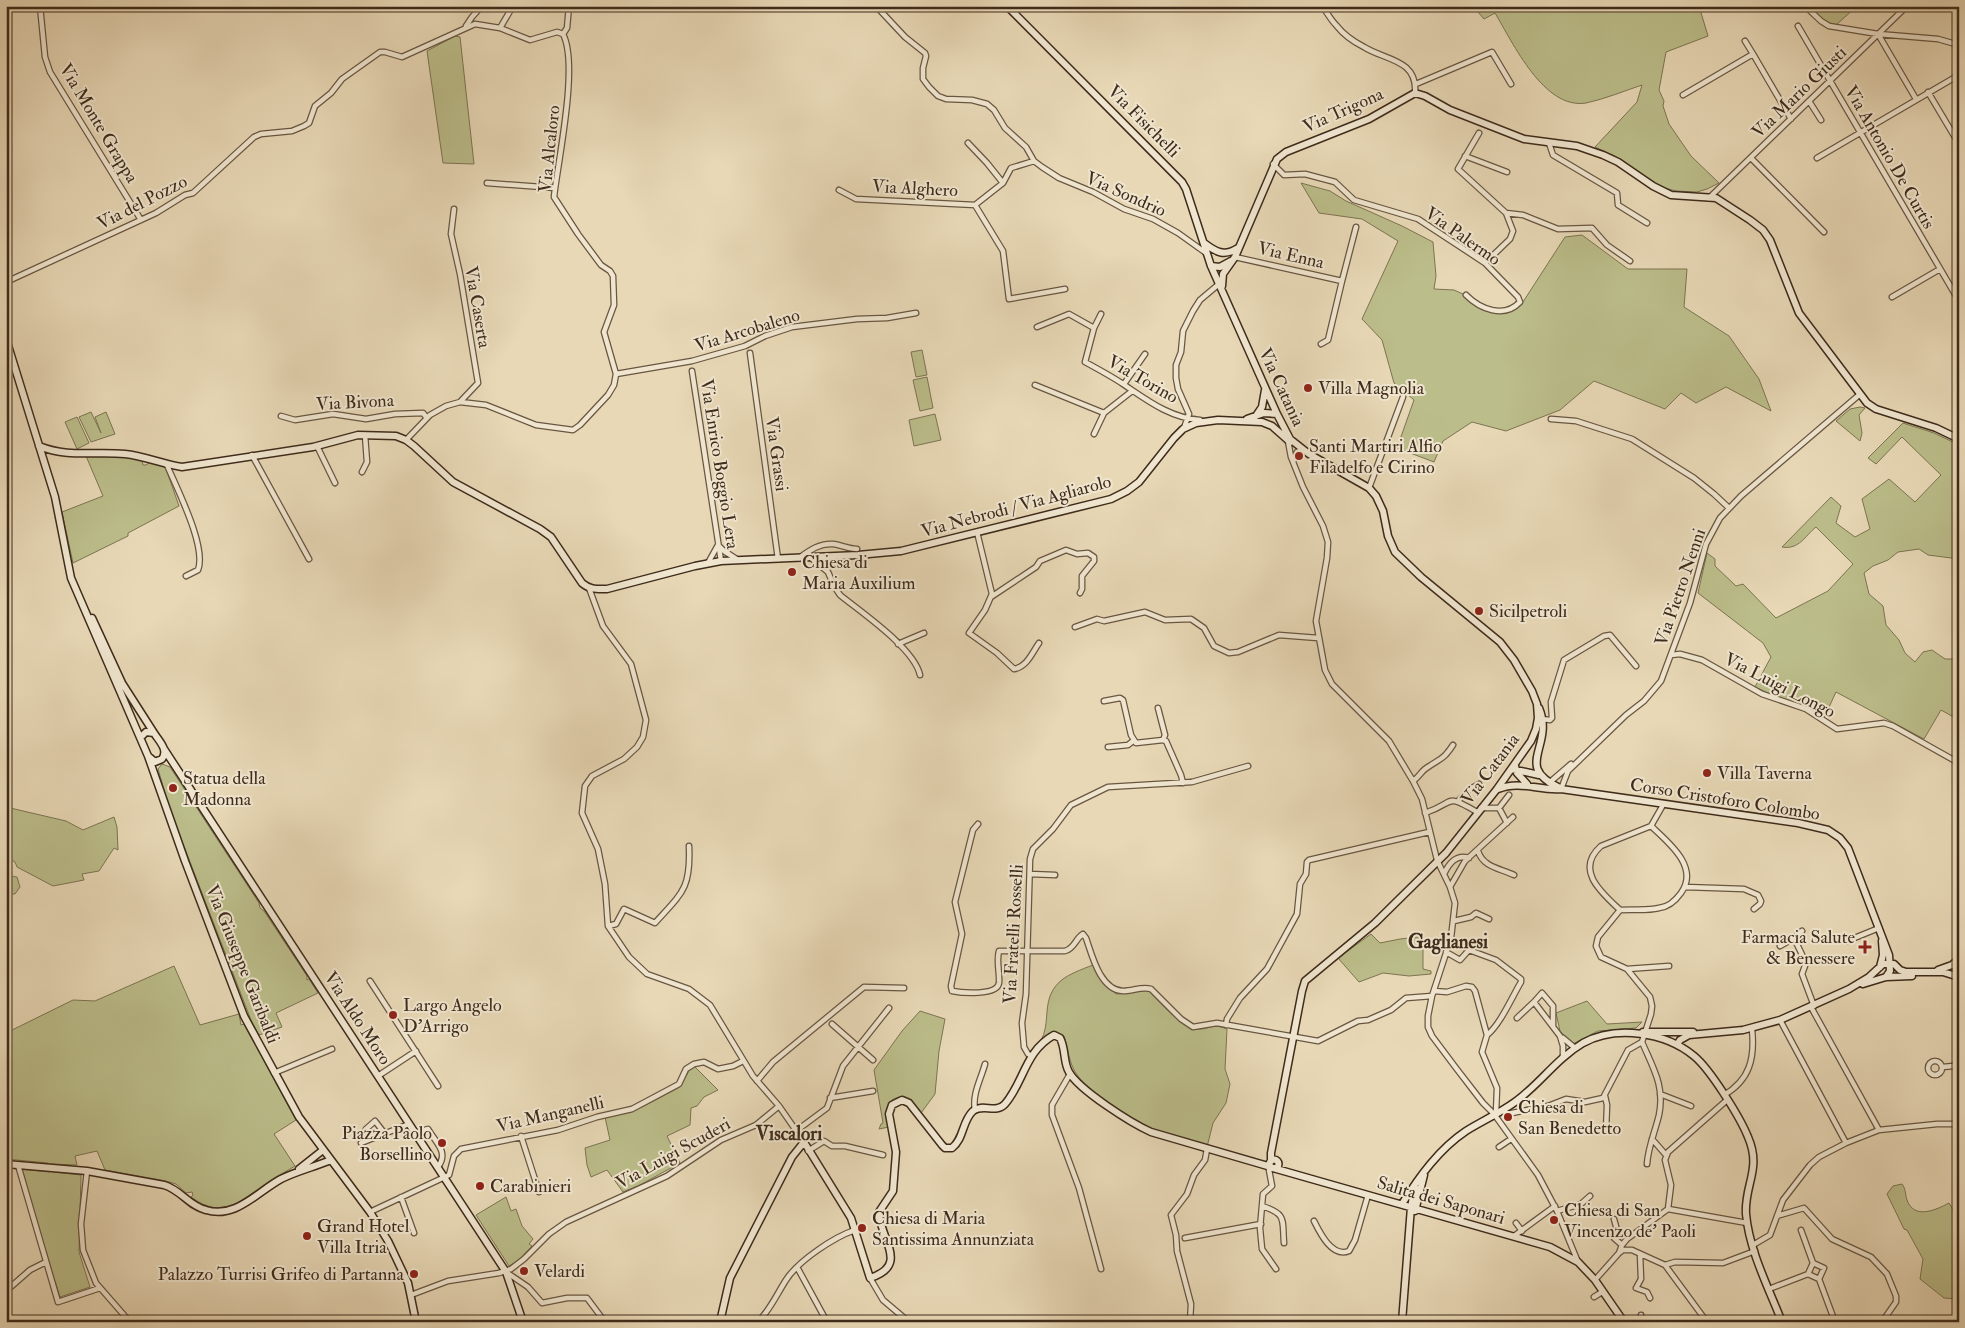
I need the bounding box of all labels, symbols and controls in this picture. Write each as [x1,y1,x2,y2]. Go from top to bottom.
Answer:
street label: Via Mario Giusti [1747,41,1852,143]
street label: Via Monte Grappa [54,59,144,188]
street label: Via Fisichelli [1102,80,1185,163]
street label: Via Antonio De Curtis [1839,81,1940,233]
street label: Via Trigona [1299,82,1388,138]
street label: Via Alcaloro [533,104,566,194]
street label: Via Sondrio [1082,167,1170,222]
street label: Via del Pozzo [93,170,191,235]
street label: Via Alghero [872,175,959,202]
street label: Via Palermo [1420,202,1505,271]
street label: Via Enna [1255,237,1327,274]
street label: Via Caserta [459,264,496,350]
street label: Via Arcobaleno [692,303,803,357]
street label: Via Catania [1253,344,1310,431]
street label: Via Torino [1103,350,1182,409]
street label: Via Enrico Boggio Lera [695,377,744,551]
place label: Villa Magnolia [1318,377,1425,400]
marker: Villa Magnolia [1302,382,1314,394]
street label: Via Bivona [315,389,395,416]
street label: Via Grassi [760,415,793,493]
place label: Santi Martiri Alfio Filadelfo e Cirino [1309,435,1442,479]
marker: Santi Martiri Alfio Filadelfo e Cirino [1293,450,1305,462]
street label: Via Nebrodi / Via Agliarolo [918,470,1114,543]
street label: Via Pietro Nenni [1650,525,1711,649]
place label: Chiesa di Maria Auxilium [802,551,915,595]
marker: Chiesa di Maria Auxilium [786,566,798,578]
place label: Sicilpetroli [1489,600,1568,623]
marker: Sicilpetroli [1473,605,1485,617]
street label: Via Luigi Longo [1720,648,1840,723]
street label: Via Catania [1456,728,1525,810]
place label: Villa Taverna [1717,762,1812,785]
place label: Statua della Madonna [183,767,266,811]
marker: Villa Taverna [1701,767,1713,779]
street label: Corso Cristoforo Colombo [1628,773,1822,826]
marker: Statua della Madonna [167,782,179,794]
street label: Via Fratelli Rosselli [998,863,1029,1005]
street label: Via Giuseppe Garibaldi [200,881,285,1047]
place label: Farmacia Salute & Benessere [1741,926,1855,970]
district label: Gaglianesi [1408,930,1488,955]
marker: Farmacia Salute & Benessere [1859,941,1871,953]
street label: Via Aldo Moro [319,967,397,1070]
place label: Largo Angelo D'Arrigo [403,994,502,1038]
marker: Largo Angelo D'Arrigo [387,1009,399,1021]
street label: Via Manganelli [494,1091,606,1138]
place label: Chiesa di San Benedetto [1518,1096,1622,1140]
marker: Chiesa di San Benedetto [1502,1111,1514,1123]
street label: Via Luigi Scuderi [612,1112,735,1194]
place label: Piazza Paolo Borsellino [341,1122,432,1166]
district label: Viscalori [755,1122,822,1146]
marker: Piazza Paolo Borsellino [436,1137,448,1149]
street label: Salita dei Saponari [1374,1171,1508,1230]
place label: Carabinieri [490,1175,571,1198]
marker: Carabinieri [474,1180,486,1192]
place label: Chiesa di San Vincenzo de' Paoli [1564,1199,1696,1243]
place label: Chiesa di Maria Santissima Annunziata [872,1207,1035,1251]
marker: Chiesa di San Vincenzo de' Paoli [1548,1214,1560,1226]
place label: Grand Hotel Villa Itria [317,1215,410,1259]
marker: Chiesa di Maria Santissima Annunziata [856,1222,868,1234]
marker: Grand Hotel Villa Itria [301,1230,313,1242]
place label: Velardi [534,1260,585,1283]
place label: Palazzo Turrisi Grifeo di Partanna [158,1263,405,1286]
marker: Velardi [518,1265,530,1277]
marker: Palazzo Turrisi Grifeo di Partanna [408,1268,420,1280]

